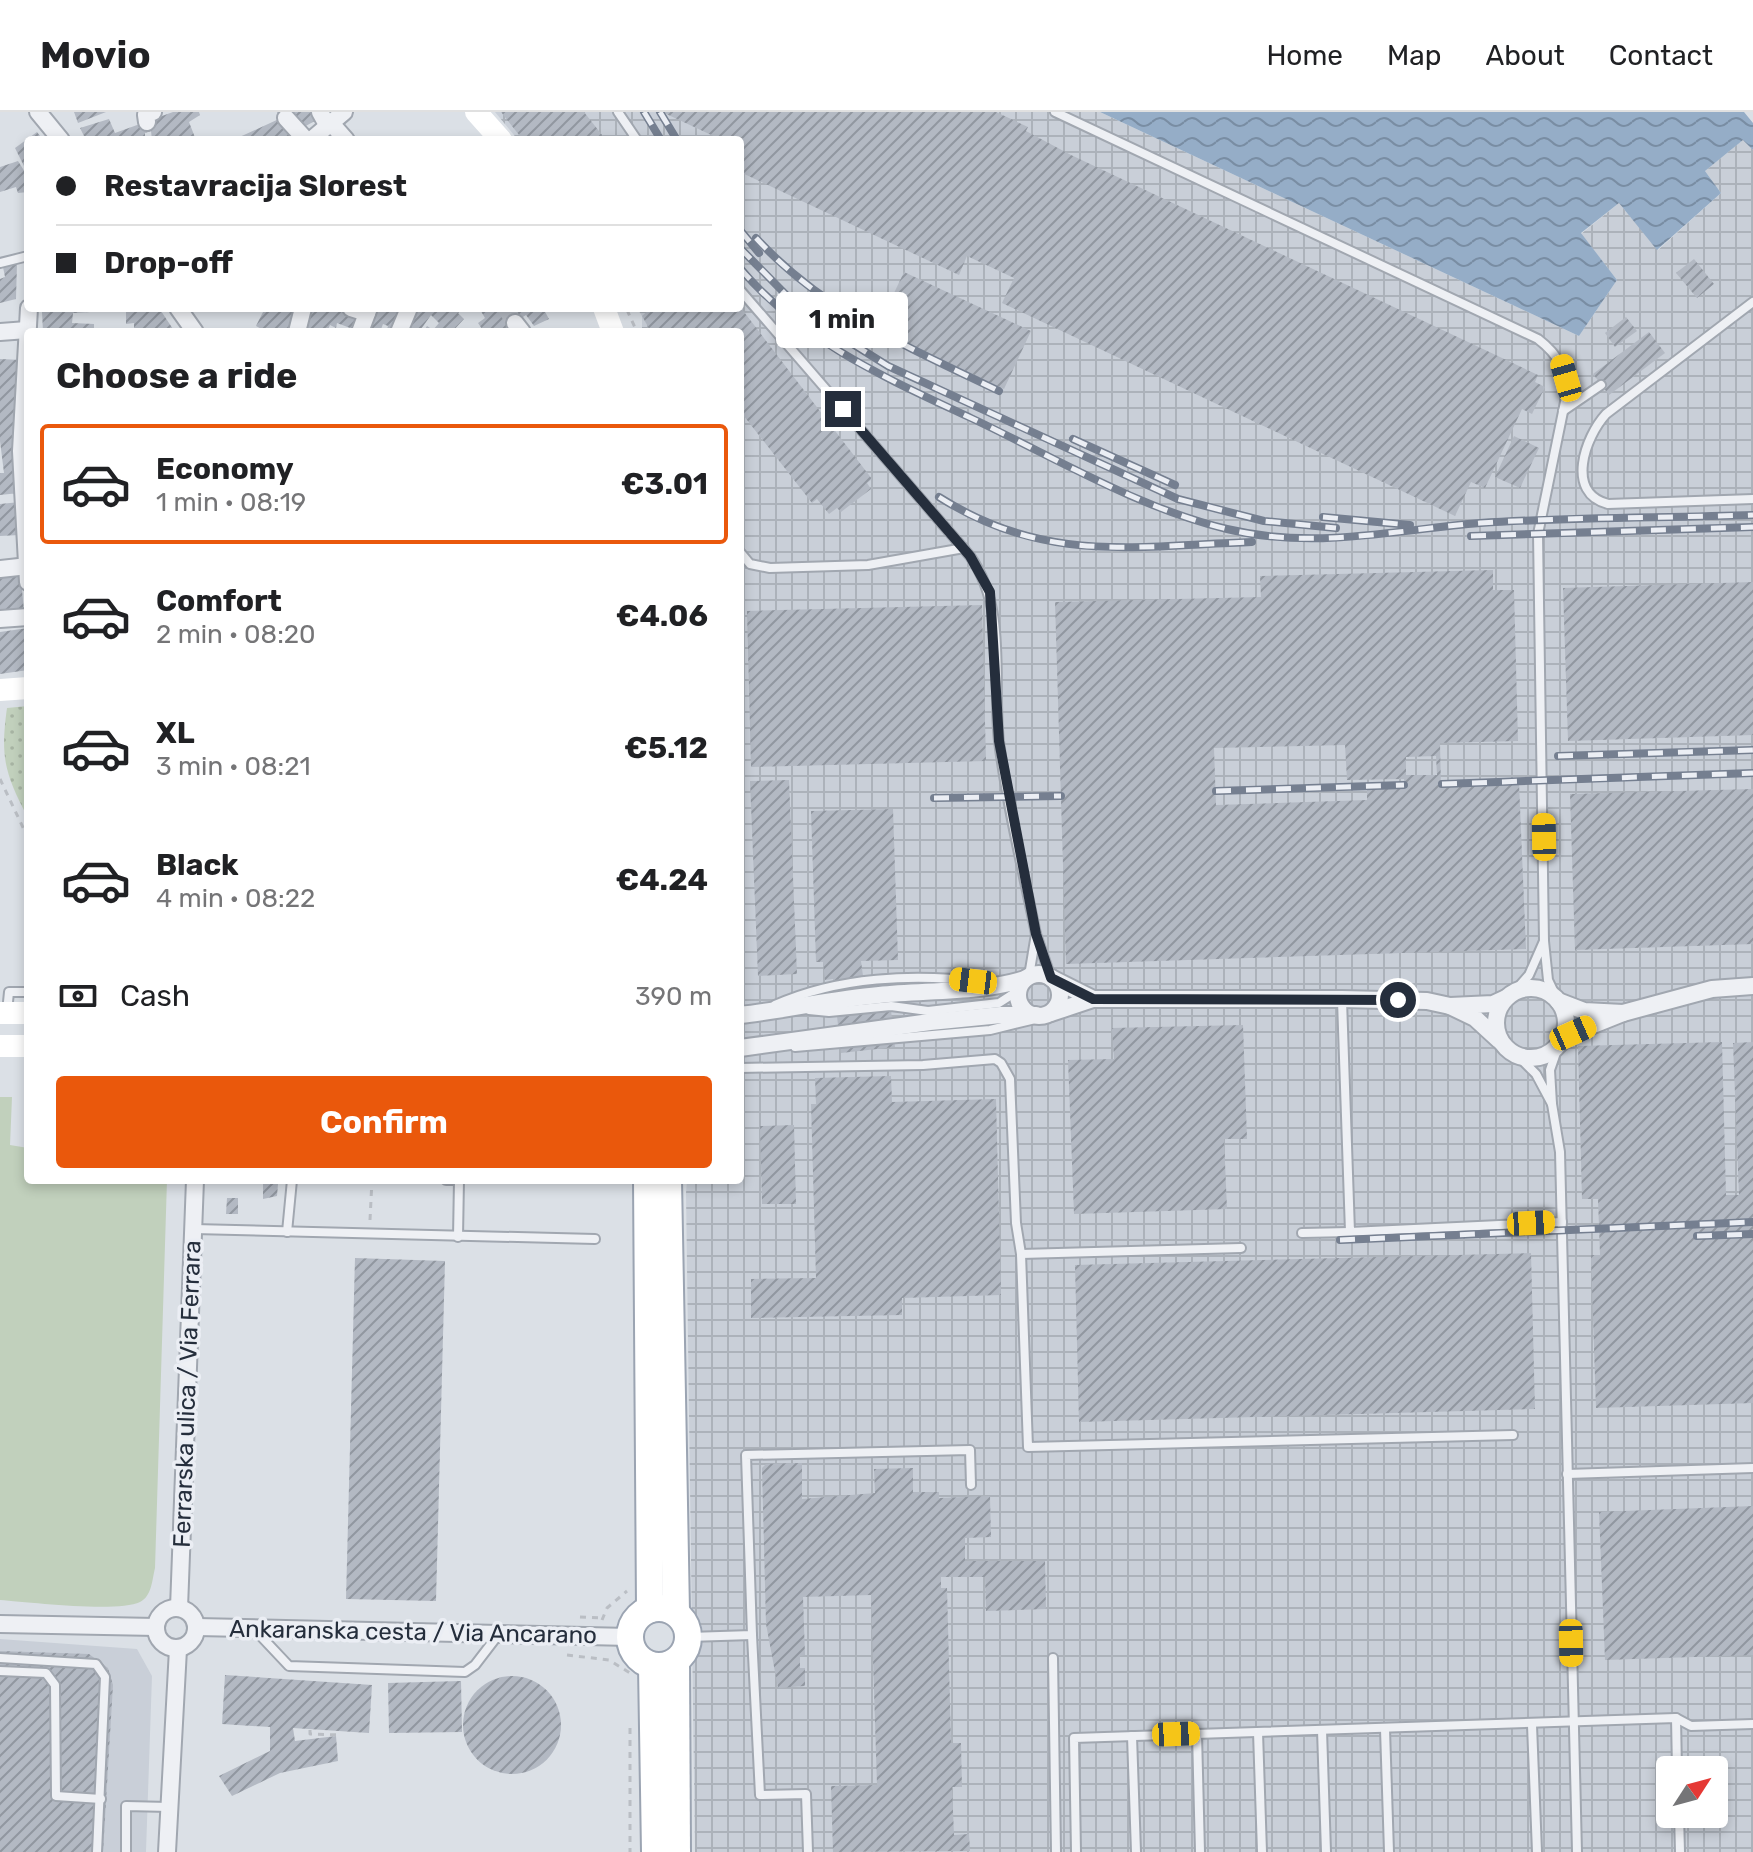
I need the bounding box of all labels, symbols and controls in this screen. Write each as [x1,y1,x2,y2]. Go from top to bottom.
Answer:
text: Movio [40,32,151,78]
text: Home [1266,39,1343,72]
text: Map [1387,39,1441,72]
text: About [1485,39,1565,72]
text: Contact [1609,39,1713,72]
text: Restavracija Slorest [104,168,407,204]
text: Drop-off [104,245,233,281]
callout: 1 min [777,293,909,349]
text: 1 min [809,304,875,335]
car [1548,352,1584,404]
text: Choose a ride [56,354,297,397]
route end [825,391,861,427]
icon: car [60,448,132,520]
text: Economy [156,451,294,487]
text: €3.01 [621,466,708,502]
text: 1 min · 08:19 [156,487,306,518]
icon: car [60,580,132,652]
text: Comfort [156,583,282,619]
text: €4.06 [616,598,708,634]
text: 2 min · 08:20 [156,619,316,650]
icon: car [60,712,132,784]
text: XL [156,715,195,751]
text: €5.12 [624,730,708,766]
text: 3 min · 08:21 [156,751,311,782]
car [1532,813,1556,861]
icon: car [60,844,132,916]
text: Black [156,847,239,883]
text: €4.24 [616,862,708,898]
text: 4 min · 08:22 [156,883,315,914]
car [948,966,998,996]
icon: cash [56,974,100,1018]
text: Cash [120,978,190,1014]
text: 390 m [635,981,712,1012]
route start [1380,982,1416,1018]
car [1546,1012,1600,1054]
button: Confirm [56,1076,712,1168]
car [1506,1210,1556,1236]
street label: Ferrarska ulica / Via Ferrara [168,1240,206,1548]
street label: Ankaranska cesta / Via Ancarano [229,1615,597,1649]
car [1559,1619,1583,1667]
car [1152,1721,1200,1747]
north arrow [1656,1756,1728,1828]
map controls [1656,1756,1728,1828]

